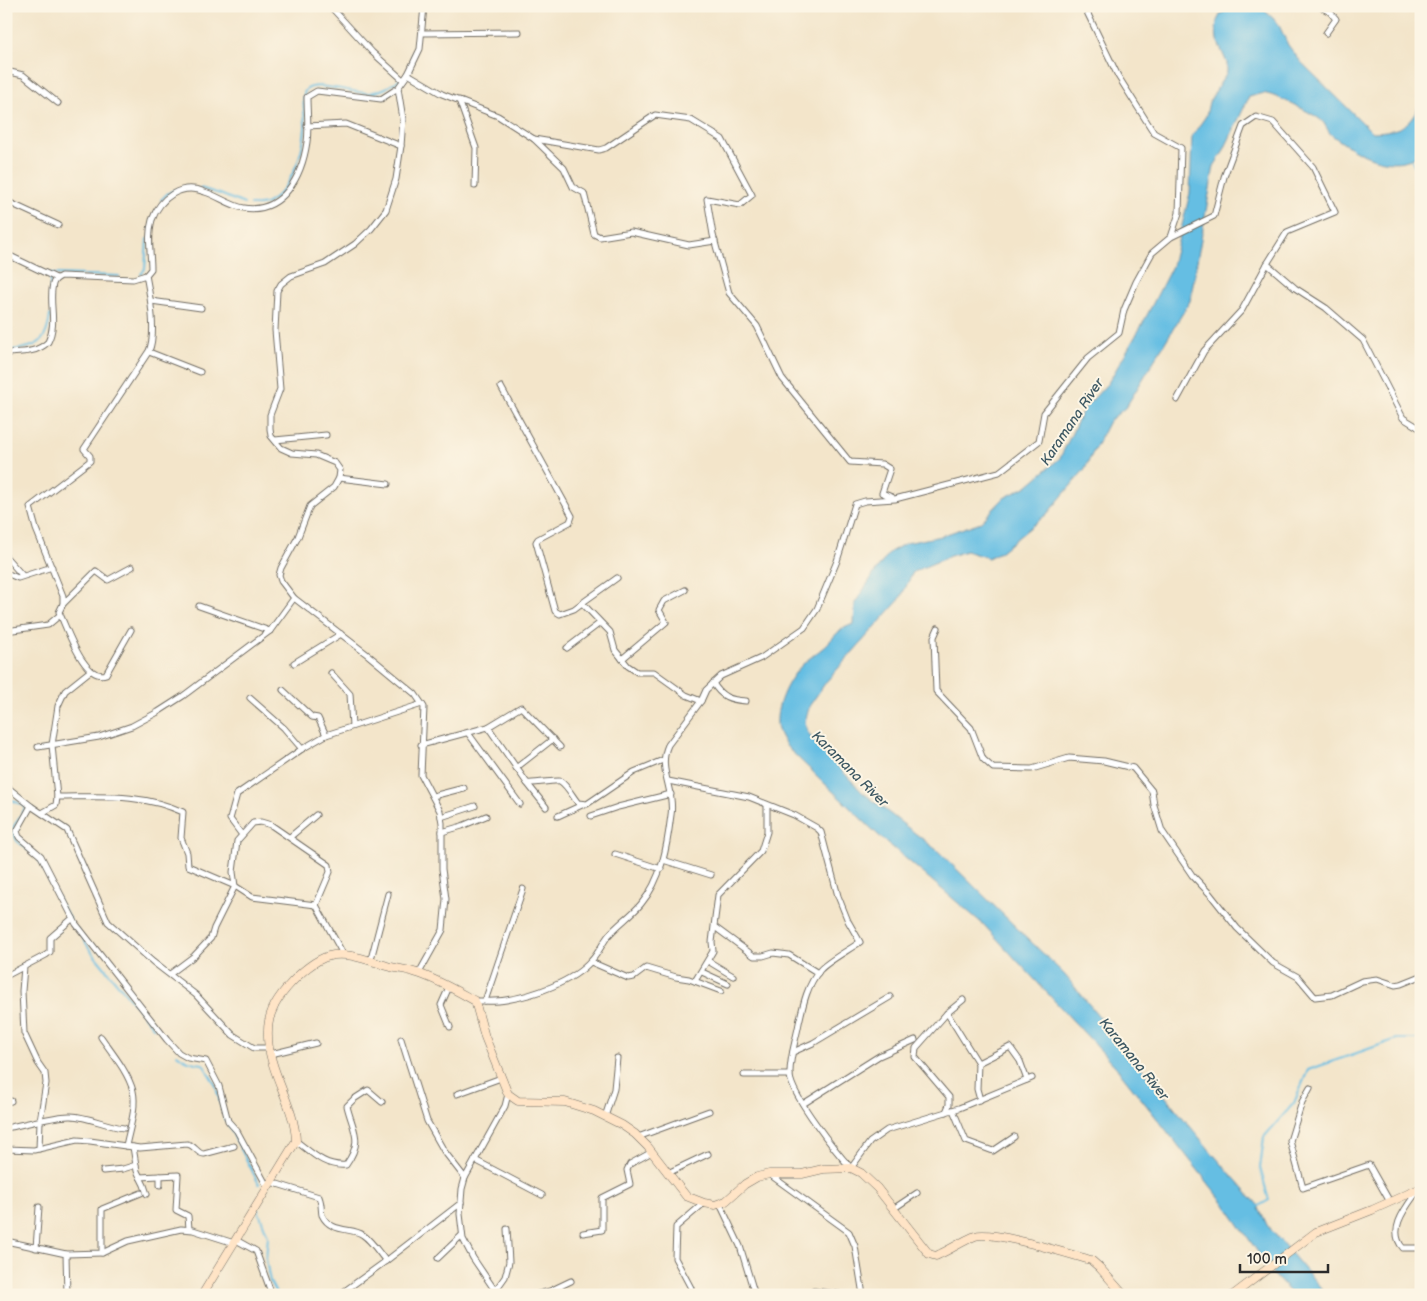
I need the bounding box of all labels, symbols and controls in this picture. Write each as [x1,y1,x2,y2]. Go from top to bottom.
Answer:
water label: Karamana River [1037,375,1108,469]
water label: Karamana River [808,727,892,811]
water label: Karamana River [1096,1014,1173,1104]
scale bar [1240,1241,1327,1273]
text: 100 m [1247,1250,1287,1269]

